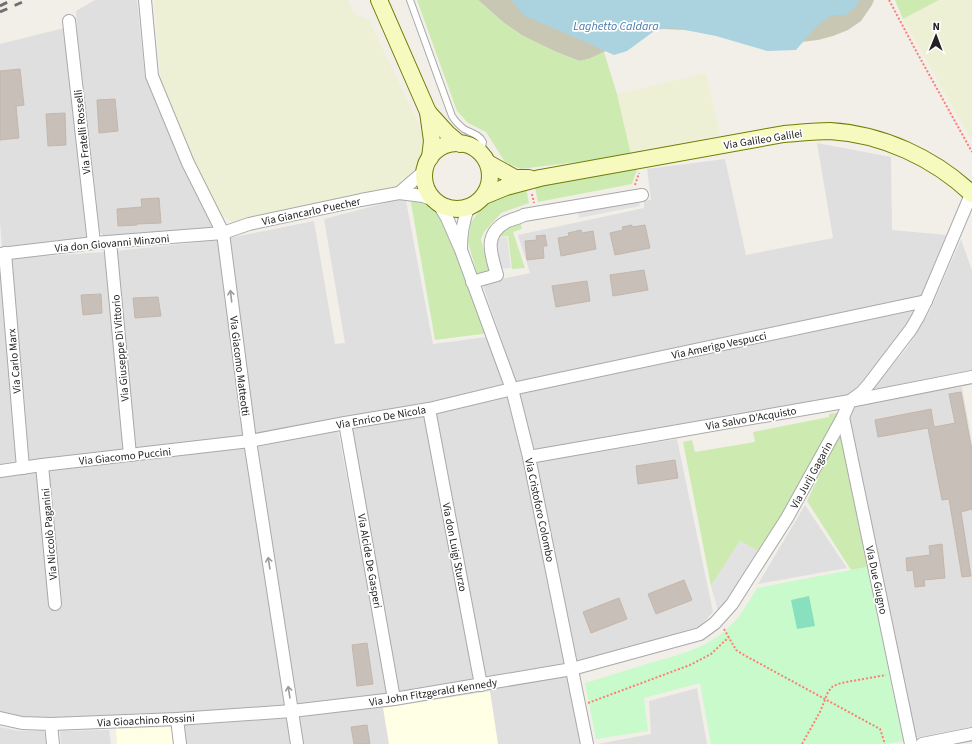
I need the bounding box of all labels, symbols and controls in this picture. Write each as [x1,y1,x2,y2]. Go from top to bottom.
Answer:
north arrow [916,16,956,56]
water label: Laghetto Caldara [573,18,659,35]
text: N [932,19,940,34]
street label: Via Fratelli Rosselli [71,89,94,175]
street label: Via Galileo Galilei [723,126,803,153]
street label: Via Giancarlo Puecher [260,194,362,229]
street label: Via don Giovanni Minzoni [54,231,170,256]
one-way arrow [227,290,235,303]
street label: Via Giuseppe Di Vittorio [108,294,133,402]
street label: Via Giacomo Matteotti [226,315,253,417]
street label: Via Carlo Marx [4,328,25,394]
street label: Via Amerigo Vespucci [670,328,768,363]
street label: Via Enrico De Nicola [335,402,427,433]
street label: Via Salvo D’Acquisto [705,403,798,434]
street label: Via Jurij Gagarin [787,439,836,511]
street label: Via Giacomo Puccini [78,444,172,469]
street label: Via Cristoforo Colombo [521,457,558,564]
street label: Via Niccolò Paganini [38,487,61,580]
street label: Via don Luigi Sturzo [439,501,471,593]
street label: Via Alcide De Gasperi [354,513,385,610]
street label: Via Due Giugno [862,545,891,616]
one-way arrow [265,557,273,570]
street label: Via John Fitzgerald Kennedy [368,675,498,710]
one-way arrow [285,685,293,698]
street label: Via Gioachino Rossini [97,710,195,731]

